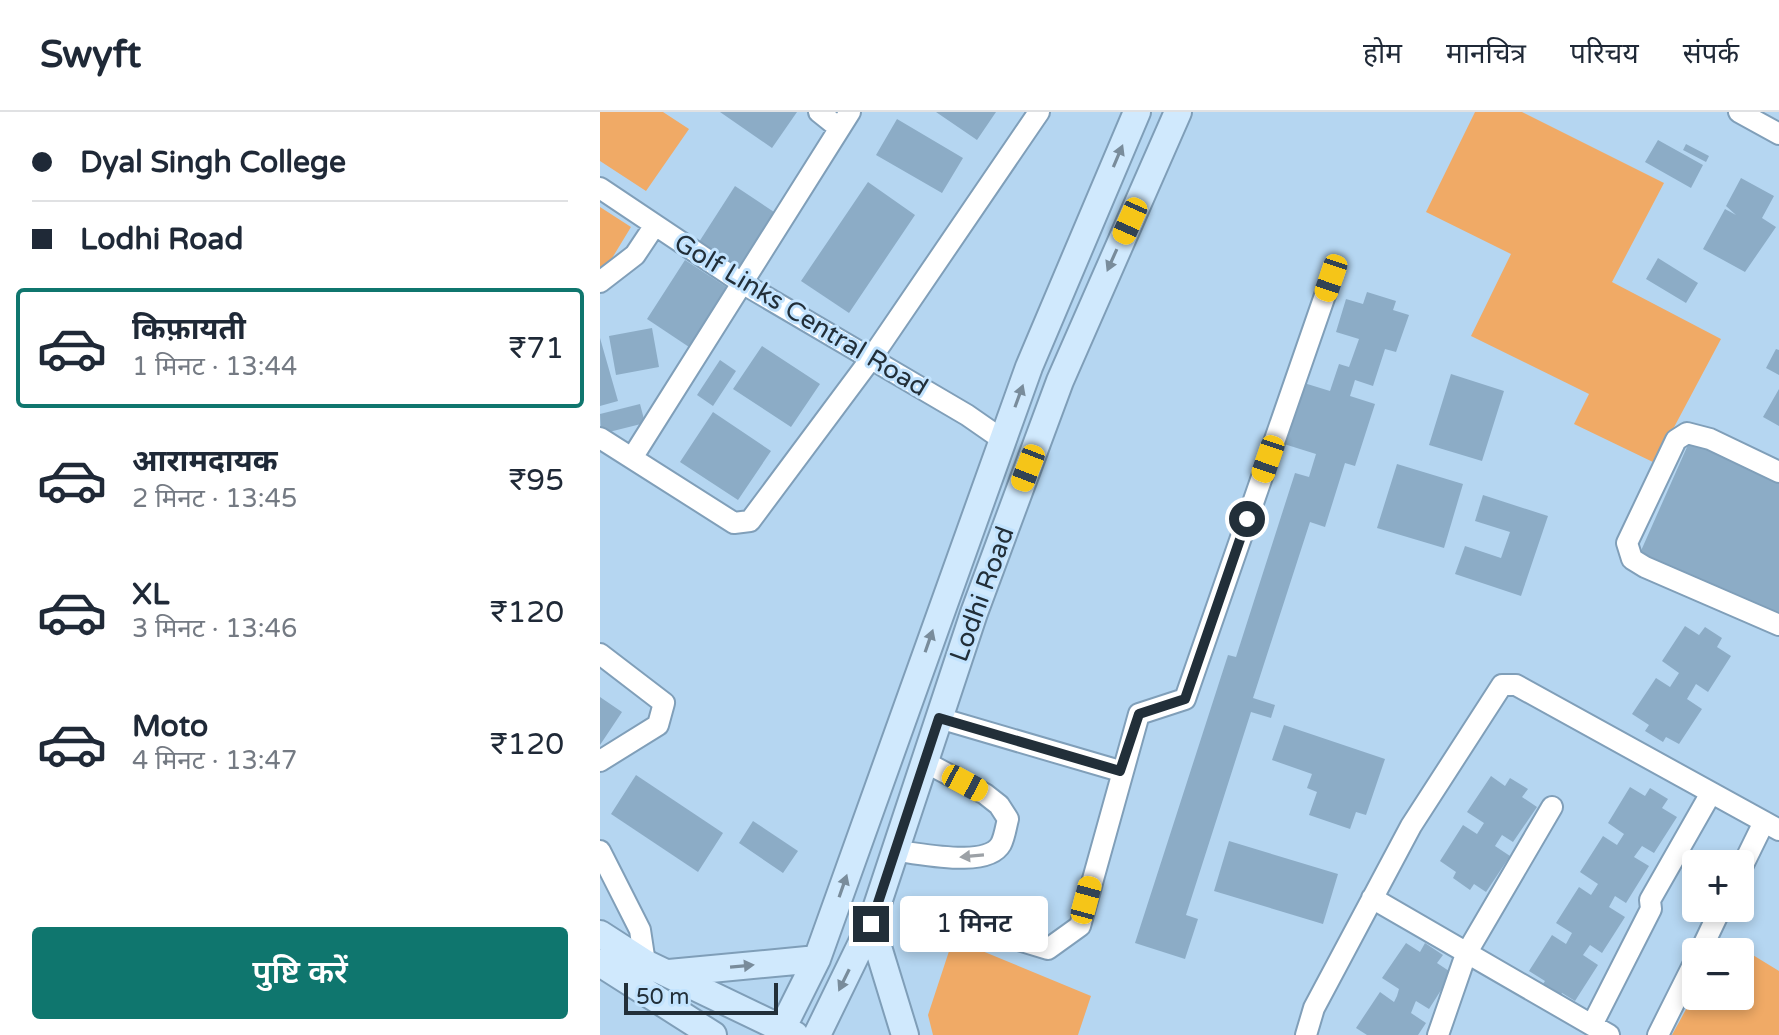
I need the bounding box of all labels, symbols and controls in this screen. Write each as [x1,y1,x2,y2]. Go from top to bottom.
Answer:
text: Swyft [40,32,141,78]
text: होम [1363,37,1402,71]
text: मानचित्र [1446,37,1526,71]
text: परिचय [1570,37,1639,71]
text: संपर्क [1683,37,1739,71]
text: Dyal Singh College [80,144,346,181]
one-way arrow [1112,144,1125,168]
car [1109,194,1151,248]
text: Lodhi Road [80,221,243,258]
street label: Golf Links Central Road [669,227,933,403]
one-way arrow [1106,249,1119,272]
car [1312,251,1350,305]
text: किफ़ायती [132,311,246,348]
icon: car [36,312,108,384]
text: ₹71 [509,330,564,367]
text: 1 मिनट · 13:44 [132,351,297,382]
one-way arrow [1013,384,1025,408]
car [1249,432,1287,486]
car [1008,441,1048,495]
text: आरामदायक [132,443,278,480]
icon: car [36,444,108,516]
text: ₹95 [509,462,564,499]
text: 2 मिनट · 13:45 [132,483,297,514]
route start [1229,501,1265,537]
street label: Lodhi Road [943,522,1021,666]
icon: car [36,576,108,648]
text: XL [132,576,169,613]
text: ₹120 [490,594,564,631]
text: 3 मिनट · 13:46 [132,613,297,644]
one-way arrow [924,628,936,652]
icon: car [36,708,108,780]
text: Moto [132,708,208,745]
text: ₹120 [490,726,564,763]
text: 4 मिनट · 13:47 [132,745,297,776]
car [938,761,992,805]
one-way arrow [959,850,984,863]
map controls [1682,850,1754,1010]
button: + [1682,850,1754,922]
one-way arrow [837,874,849,898]
car [1068,874,1104,926]
callout: 1 मिनट [899,896,1047,952]
route end [853,906,889,942]
text: 1 मिनट [936,908,1012,939]
button: पुष्टि करें [32,927,568,1019]
button: − [1682,938,1754,1010]
one-way arrow [730,959,755,972]
one-way arrow [837,968,851,991]
scale bar [624,979,778,1015]
text: 50 m [636,984,690,1010]

